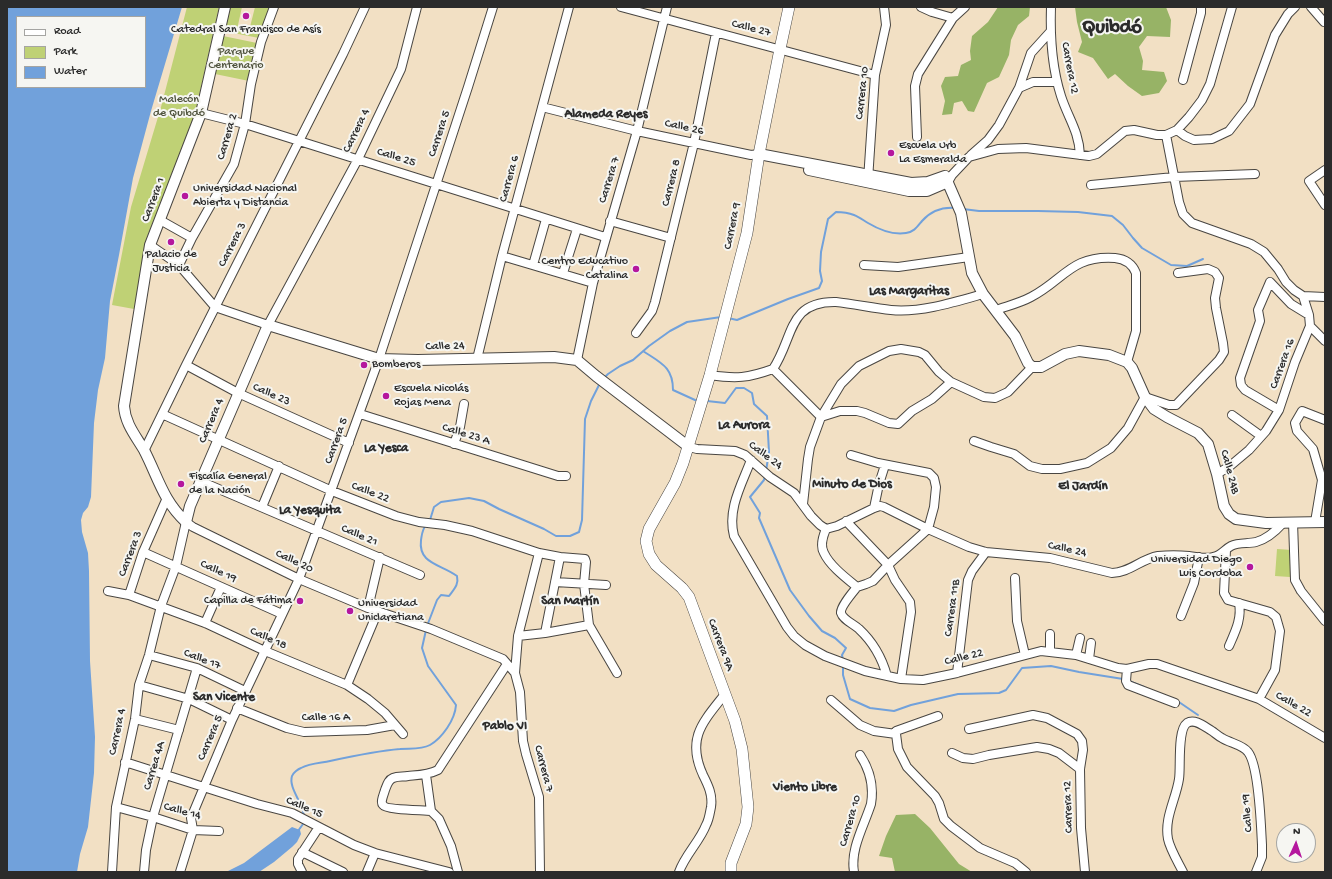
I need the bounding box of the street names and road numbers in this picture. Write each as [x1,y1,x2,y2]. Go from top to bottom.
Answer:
street label: Calle 27 [730,17,772,41]
street label: Carrera 12 [1057,41,1081,95]
street label: Carrera 10 [853,66,873,120]
street label: Carrera 4 [340,107,374,155]
street label: Carrera 5 [426,109,454,159]
street label: Carrera 2 [215,112,241,162]
street label: Calle 26 [663,117,705,139]
street label: Calle 25 [375,145,417,171]
street label: Carrera 6 [497,154,523,204]
street label: Carrera 7 [596,155,624,205]
street label: Carrera 8 [659,158,685,208]
street label: Carrera 1 [139,176,169,224]
street label: Carrera 9 [721,201,745,251]
street label: Carrera 3 [216,220,250,270]
street label: Carrera 16 [1267,337,1299,391]
street label: Calle 24 [425,339,465,355]
street label: Calle 23 [250,380,292,410]
street label: Carrera 4 [196,396,228,446]
street label: Carrera 5 [322,416,352,466]
street label: Calle 23 A [440,421,492,449]
street label: Calle 24 [745,439,785,473]
street label: Calle 24B [1216,448,1242,496]
street label: Calle 22 [349,479,391,507]
street label: Calle 21 [339,522,379,550]
street label: Carrera 3 [116,529,146,579]
street label: Calle 24 [1046,539,1088,561]
street label: Calle 20 [273,547,315,577]
street label: Calle 19 [198,557,238,587]
street label: Carrera 11B [942,579,964,637]
street label: Carrera 9A [703,617,737,673]
street label: Calle 18 [247,625,289,653]
street label: Calle 17 [181,646,223,674]
street label: Calle 22 [943,646,985,670]
street label: Calle 22 [1272,689,1314,721]
street label: Carrera 4 [106,707,130,757]
street label: Calle 16 A [302,711,350,725]
street label: Carrera 5 [195,713,227,763]
street label: Carrea 4A [141,740,169,792]
street label: Carrera 7 [530,744,556,794]
street label: Carrera 12 [1061,781,1077,833]
street label: Carrera 10 [837,793,865,849]
street label: Calle 19 [1239,793,1257,833]
street label: Calle 15 [283,794,325,822]
street label: Calle 14 [162,800,202,824]

